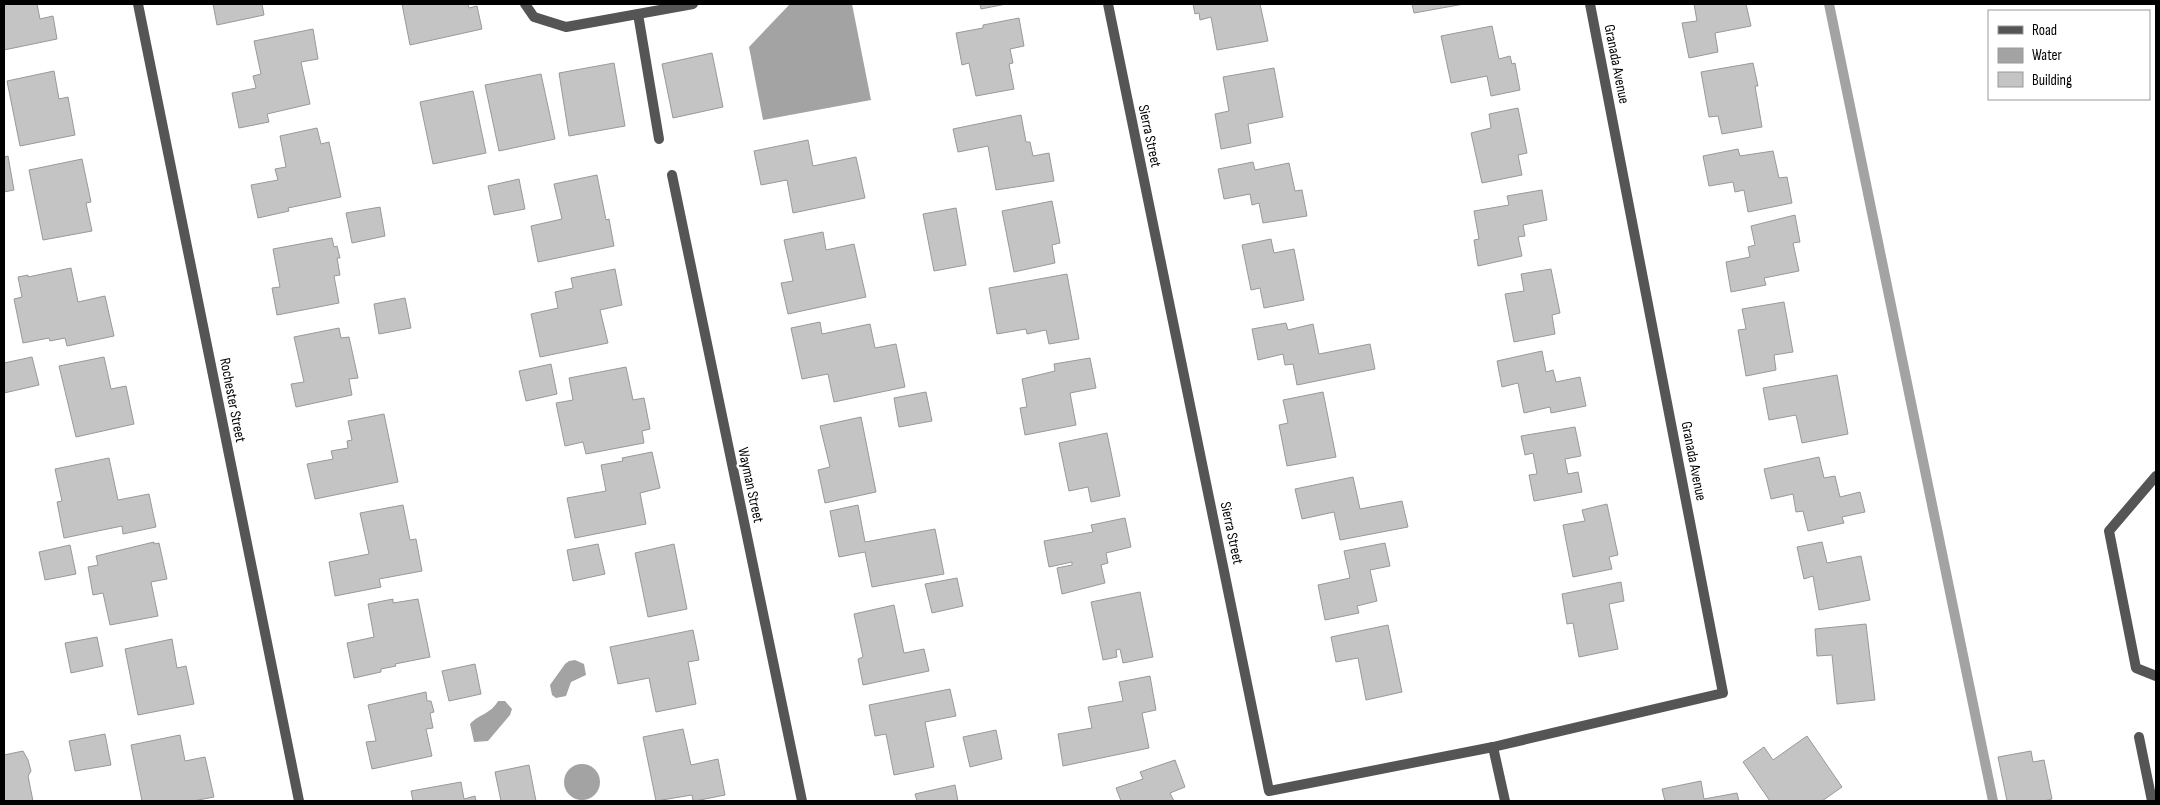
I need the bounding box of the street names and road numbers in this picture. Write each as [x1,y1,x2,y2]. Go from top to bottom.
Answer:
street label: Granada Avenue [1599,23,1634,105]
street label: Sierra Street [1134,103,1165,170]
street label: Rochester Street [215,356,250,444]
street label: Granada Avenue [1676,420,1711,502]
street label: Wayman Street [733,446,768,525]
street label: Sierra Street [1216,500,1247,567]

